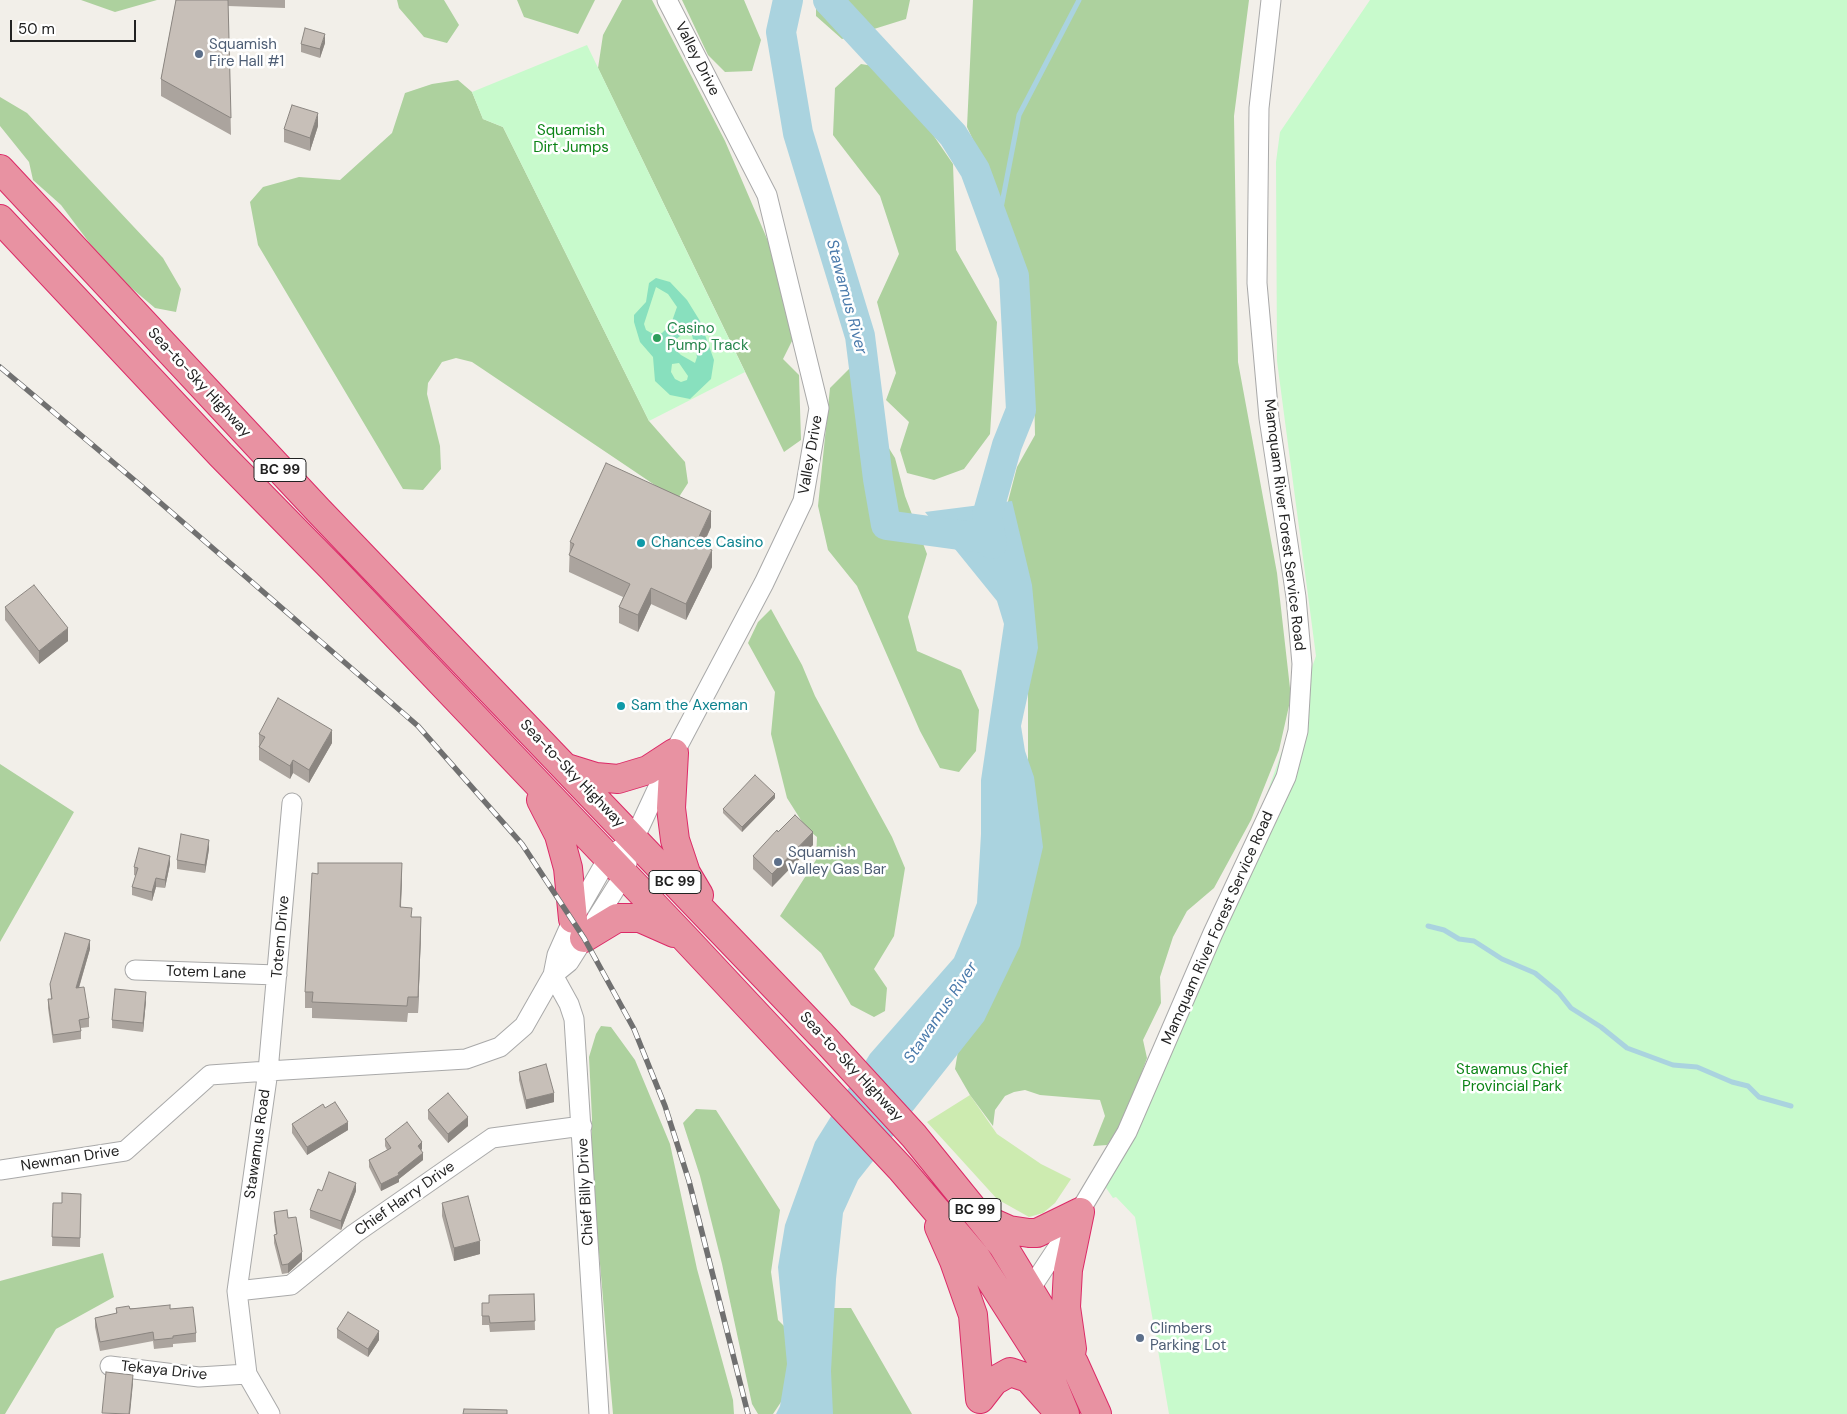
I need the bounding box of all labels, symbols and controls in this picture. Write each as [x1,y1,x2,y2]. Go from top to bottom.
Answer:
scale bar [12,10,139,42]
text: 50 m [18,19,55,39]
street label: Valley Drive [671,19,723,99]
place label: Squamish Fire Hall #1 [209,36,284,71]
marker: Squamish Fire Hall #1 [193,48,205,60]
park label: Squamish Dirt Jumps [533,122,609,157]
water label: Stawamus River [821,238,871,356]
place label: Casino Pump Track [667,320,748,355]
street label: Sea-to-Sky Highway [144,325,254,441]
marker: Casino Pump Track [651,332,663,344]
street label: Mamquam River Forest Service Road [1260,398,1308,652]
street label: Valley Drive [795,414,827,496]
road number: BC 99 [254,458,306,482]
place label: Chances Casino [651,534,763,552]
marker: Chances Casino [635,537,647,549]
place label: Sam the Axeman [631,697,748,715]
marker: Sam the Axeman [615,700,627,712]
street label: Sea-to-Sky Highway [516,716,628,832]
street label: Mamquam River Forest Service Road [1158,809,1278,1047]
place label: Squamish Valley Gas Bar [788,844,886,879]
marker: Squamish Valley Gas Bar [772,856,784,868]
road number: BC 99 [649,870,701,894]
street label: Totem Drive [268,895,294,979]
water label: Stawamus River [900,959,982,1067]
street label: Totem Lane [166,963,246,983]
street label: Sea-to-Sky Highway [796,1009,906,1125]
park label: Stawamus Chief Provincial Park [1456,1061,1568,1096]
street label: Stawamus Road [241,1088,275,1200]
street label: Chief Billy Drive [574,1138,598,1246]
street label: Newman Drive [19,1142,121,1176]
street label: Chief Harry Drive [352,1158,458,1240]
road number: BC 99 [949,1198,1001,1222]
place label: Climbers Parking Lot [1150,1320,1226,1355]
marker: Climbers Parking Lot [1134,1332,1146,1344]
street label: Tekaya Drive [120,1358,208,1384]

